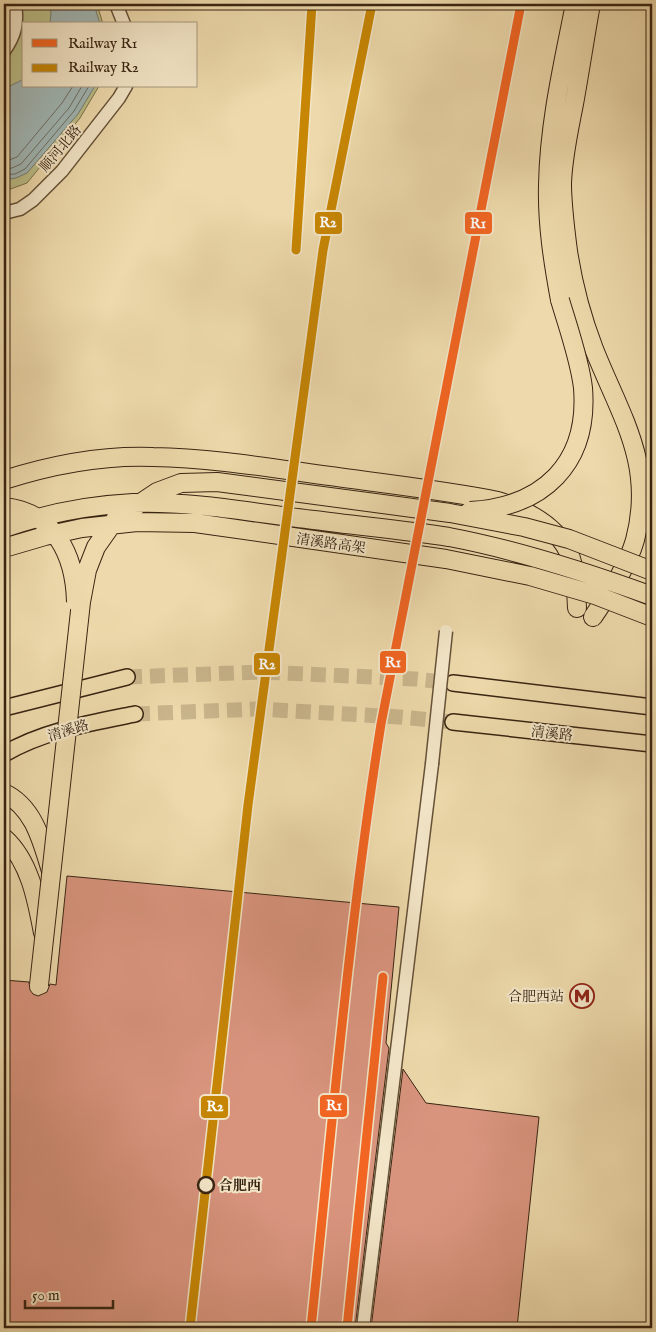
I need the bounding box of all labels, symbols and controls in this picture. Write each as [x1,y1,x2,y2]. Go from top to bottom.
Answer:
legend [22,22,198,88]
text: Railway R1 [68,34,137,53]
text: Railway R2 [68,58,139,77]
street label: 顺河北路 [36,121,86,176]
line badge: R2 [314,211,343,235]
line badge: R1 [464,211,493,235]
text: R2 [319,214,337,232]
text: R1 [470,215,486,233]
street label: 清溪路高架 [295,530,367,558]
line badge: R1 [379,650,407,674]
line badge: R2 [253,652,281,676]
text: R1 [385,654,401,672]
text: R2 [258,656,276,674]
street label: 清溪路 [46,716,91,746]
street label: 清溪路 [530,723,574,745]
metro station icon: 合肥西站 [569,983,595,1009]
place label: 合肥西站 [508,988,564,1006]
line badge: R1 [319,1094,348,1118]
line badge: R2 [200,1095,229,1119]
text: R1 [326,1097,342,1115]
text: R2 [206,1098,224,1116]
marker: 合肥西 [197,1176,215,1194]
place label: 合肥西 [219,1177,261,1195]
scale bar [25,1277,112,1309]
text: 50 m [32,1286,60,1305]

